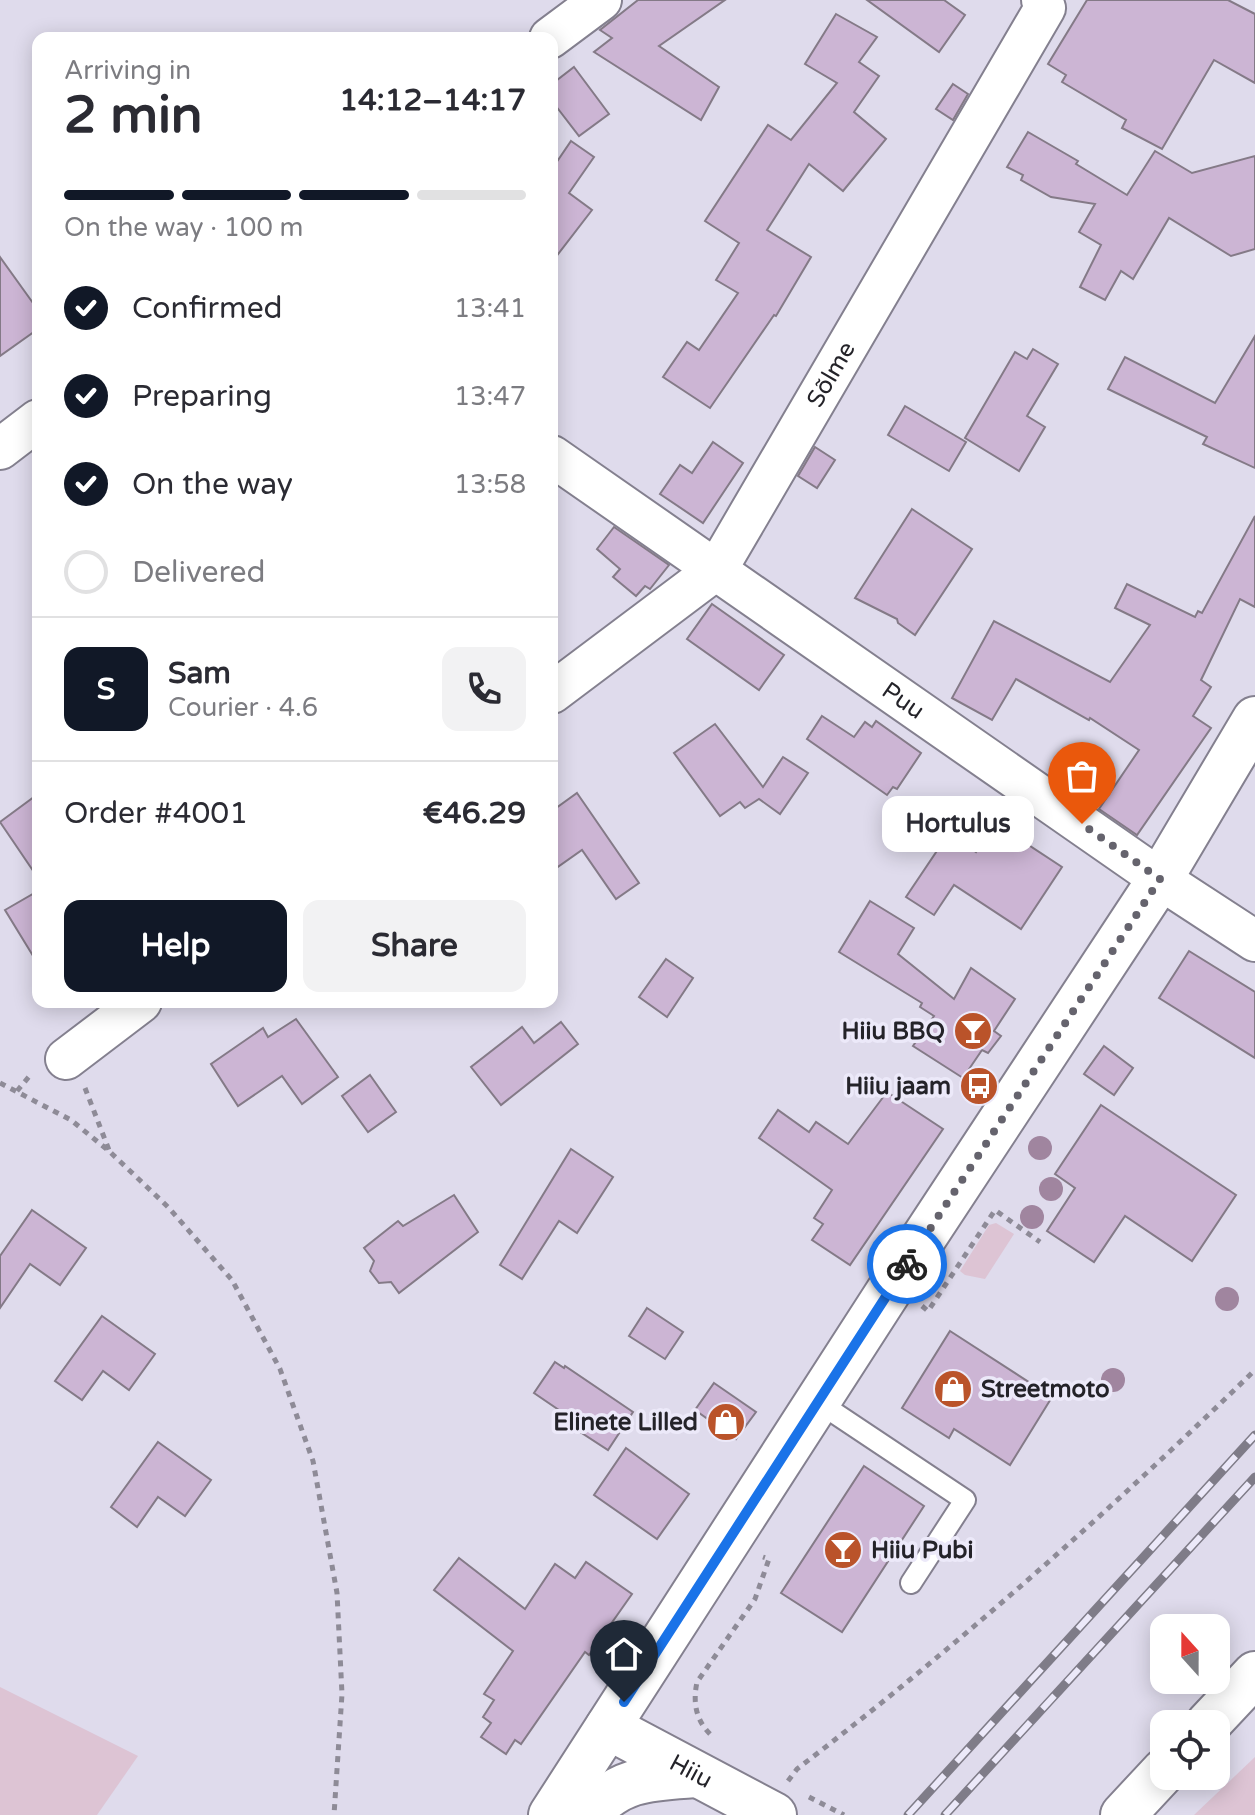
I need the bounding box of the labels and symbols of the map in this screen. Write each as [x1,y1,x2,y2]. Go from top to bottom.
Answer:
street label: Sõlme [801,337,862,412]
street label: Puu [876,676,930,726]
pin [1048,742,1116,824]
callout: Hortulus [882,796,1034,852]
bar icon: Hiiu BBQ [952,1010,994,1052]
place label: Hiiu BBQ [842,1017,945,1046]
bus stop icon: Hiiu jaam [958,1065,1000,1107]
place label: Hiiu jaam [845,1072,951,1101]
courier [867,1224,947,1304]
shop icon: Streetmoto [932,1368,974,1410]
place label: Streetmoto [981,1375,1110,1404]
shop icon: Elinete Lilled [705,1401,747,1443]
place label: Elinete Lilled [553,1408,698,1437]
bar icon: Hiiu Pubi [822,1529,864,1571]
place label: Hiiu Pubi [871,1536,973,1565]
north arrow [1150,1614,1230,1694]
pin [590,1620,658,1702]
street label: Hiiu [664,1748,717,1795]

